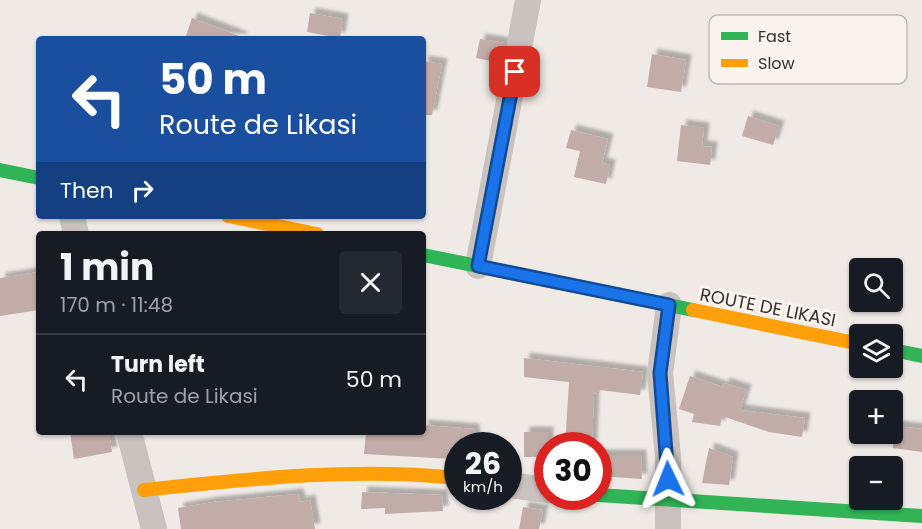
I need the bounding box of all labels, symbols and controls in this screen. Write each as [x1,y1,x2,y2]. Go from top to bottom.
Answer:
legend [709,15,907,84]
text: Fast [758,25,791,48]
pin [489,46,540,97]
text: 50 m [159,50,267,109]
text: Slow [758,52,795,75]
icon: arrive [498,55,531,88]
icon: left [60,60,138,138]
text: Route de Likasi [159,106,357,143]
icon: right [126,174,159,207]
text: Then [60,175,114,206]
text: 1 min [60,242,154,293]
button: close [339,251,402,314]
map controls [849,258,903,510]
button: search [849,258,903,312]
street label: ROUTE DE LIKASI [698,282,838,332]
text: 170 m · 11:48 [60,291,173,319]
button: layers [849,324,903,378]
text: Turn left [111,349,205,380]
icon: left [60,363,93,396]
text: 50 m [346,364,402,395]
text: Route de Likasi [111,382,258,410]
button: + [849,390,903,444]
speed limit sign: 30 [534,432,612,510]
text: 26 [465,442,501,485]
position arrow [636,447,700,511]
button: − [849,456,903,510]
text: km/h [463,476,503,497]

